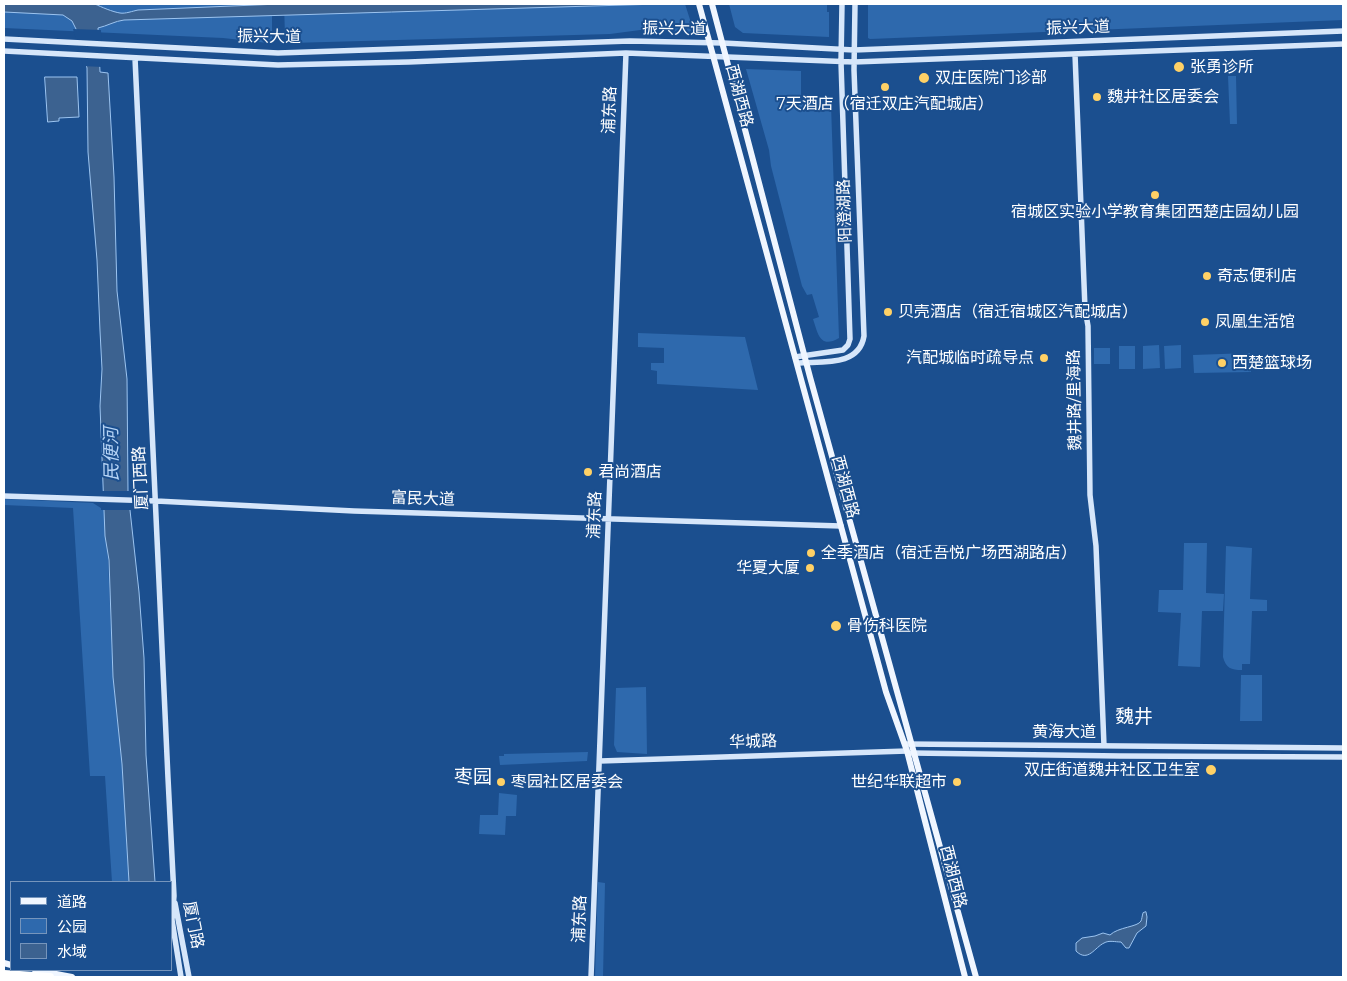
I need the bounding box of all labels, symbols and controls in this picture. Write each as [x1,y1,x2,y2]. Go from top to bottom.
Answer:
street label: 振兴大道 [1046,17,1110,39]
street label: 振兴大道 [642,19,706,39]
street label: 振兴大道 [237,27,301,47]
place label: 张勇诊所 [1190,57,1254,77]
marker: 张勇诊所 [1172,60,1186,74]
street label: 西湖西路 [721,63,757,129]
place label: 双庄医院门诊部 [935,68,1047,88]
marker: 双庄医院门诊部 [917,71,931,85]
marker: 7天酒店（宿迁双庄汽配城店） [879,81,891,93]
street label: 浦东路 [600,86,620,134]
place label: 魏井社区居委会 [1107,87,1219,107]
marker: 魏井社区居委会 [1091,91,1103,103]
place label: 7天酒店（宿迁双庄汽配城店） [776,94,994,114]
street label: 阳澄湖路 [834,179,856,243]
marker: 宿城区实验小学教育集团西楚庄园幼儿园 [1149,189,1161,201]
place label: 宿城区实验小学教育集团西楚庄园幼儿园 [1011,202,1299,222]
place label: 奇志便利店 [1217,266,1297,286]
marker: 奇志便利店 [1201,270,1213,282]
place label: 贝壳酒店（宿迁宿城区汽配城店） [898,302,1138,322]
marker: 贝壳酒店（宿迁宿城区汽配城店） [882,306,894,318]
place label: 凤凰生活馆 [1215,312,1295,332]
marker: 凤凰生活馆 [1199,316,1211,328]
place label: 汽配城临时疏导点 [906,348,1034,368]
street label: 魏井路/里海路 [1065,349,1085,451]
marker: 汽配城临时疏导点 [1038,352,1050,364]
place label: 西楚篮球场 [1232,353,1312,373]
marker: 西楚篮球场 [1216,357,1228,369]
water label: 民便河 [101,427,123,481]
street label: 厦门西路 [130,446,152,510]
street label: 西湖西路 [827,454,863,520]
place label: 君尚酒店 [598,462,662,482]
marker: 君尚酒店 [582,466,594,478]
street label: 富民大道 [391,488,455,510]
street label: 浦东路 [585,491,605,539]
place label: 全季酒店（宿迁吾悦广场西湖路店） [821,543,1077,563]
marker: 全季酒店（宿迁吾悦广场西湖路店） [805,547,817,559]
place label: 华夏大厦 [736,558,800,578]
marker: 华夏大厦 [804,562,816,574]
place label: 骨伤科医院 [847,616,927,636]
marker: 骨伤科医院 [829,619,843,633]
district label: 魏井 [1115,706,1153,728]
street label: 黄海大道 [1032,722,1096,742]
street label: 华城路 [729,732,777,752]
place label: 双庄街道魏井社区卫生室 [1024,760,1200,780]
marker: 双庄街道魏井社区卫生室 [1204,763,1218,777]
district label: 枣园 [454,766,492,788]
place label: 枣园社区居委会 [511,772,623,792]
place label: 世纪华联超市 [851,772,947,792]
marker: 枣园社区居委会 [495,776,507,788]
marker: 世纪华联超市 [951,776,963,788]
street label: 西湖西路 [936,844,970,910]
legend [10,881,172,971]
text: 道路 [57,892,87,911]
street label: 浦东路 [570,895,590,943]
street label: 厦门路 [179,900,207,950]
text: 公园 [57,917,87,936]
text: 水域 [57,942,87,961]

